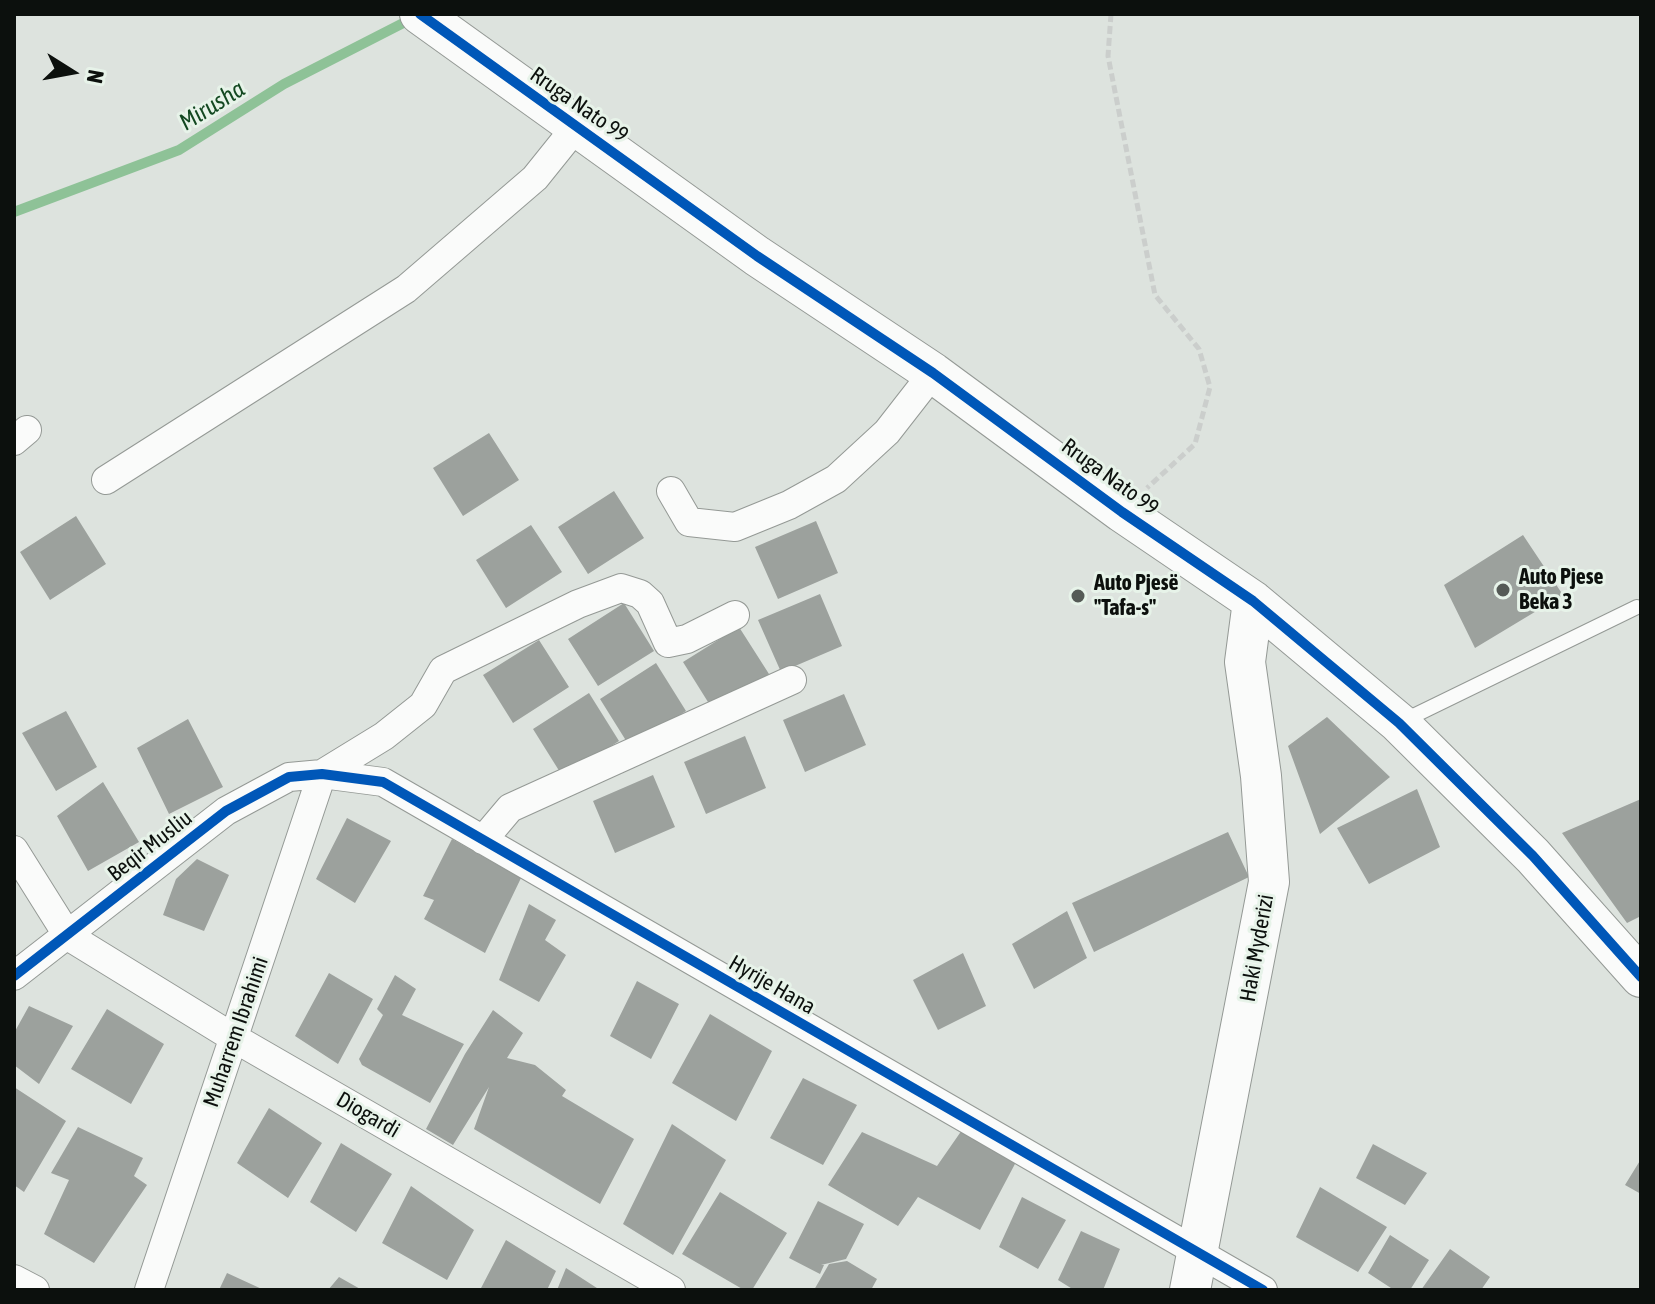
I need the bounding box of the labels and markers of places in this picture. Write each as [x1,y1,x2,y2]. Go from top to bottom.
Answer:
place label: Auto Pjese Beka 3 [1519,564,1603,616]
place label: Auto Pjesë "Tafa-s" [1094,570,1178,622]
marker: Auto Pjese Beka 3 [1494,581,1512,599]
marker: Auto Pjesë "Tafa-s" [1069,587,1087,605]

